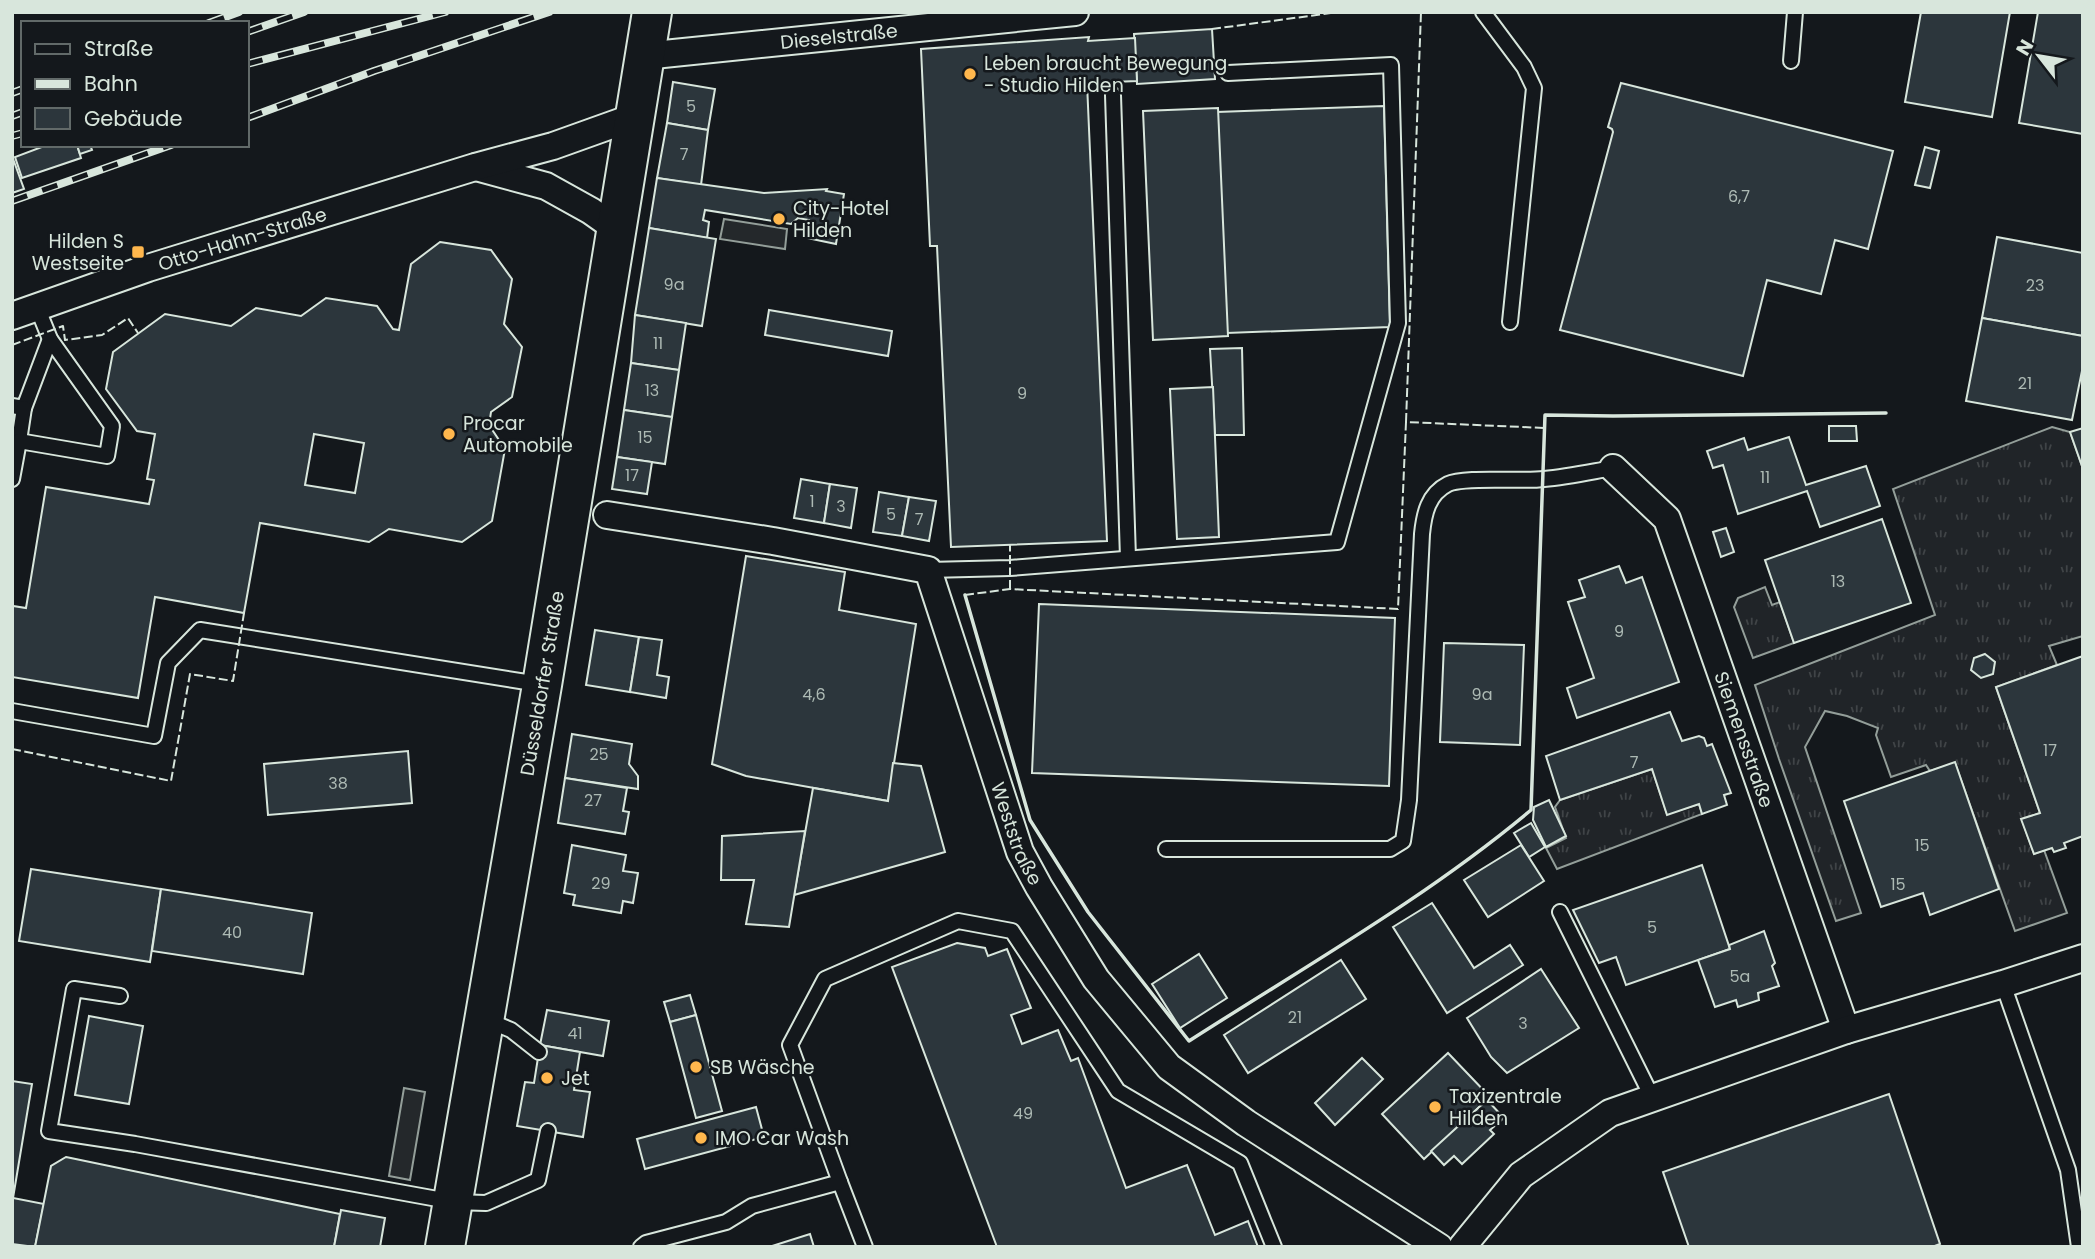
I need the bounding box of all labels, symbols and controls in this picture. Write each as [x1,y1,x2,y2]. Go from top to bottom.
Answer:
street label: Dieselstraße [779,17,899,56]
legend [21,21,248,147]
north arrow [2004,21,2074,91]
text: Straße [84,34,153,63]
text: N [2010,34,2040,61]
place label: Leben braucht Bewegung - Studio Hilden [984,50,1227,99]
marker: Leben braucht Bewegung - Studio Hilden [962,66,978,82]
text: Bahn [84,69,138,98]
house number: 5 [686,95,696,118]
text: Gebäude [84,104,182,133]
house number: 7 [680,143,689,166]
house number: 6,7 [1728,185,1750,208]
place label: City-Hotel Hilden [793,195,889,244]
street label: Otto-Hahn-Straße [155,200,330,278]
marker: City-Hotel Hilden [771,211,787,227]
place label: Hilden S Westseite [32,228,124,277]
marker: Hilden S Westseite [130,244,146,260]
house number: 9a [664,273,684,296]
house number: 23 [2026,274,2044,297]
house number: 11 [653,332,663,355]
house number: 21 [2018,372,2032,395]
house number: 13 [645,379,659,402]
house number: 9 [1017,382,1027,405]
place label: Procar Automobile [463,410,573,459]
marker: Procar Automobile [441,426,457,442]
house number: 15 [637,426,653,449]
house number: 17 [625,464,639,487]
house number: 11 [1760,466,1770,489]
house number: 1 [809,490,815,513]
house number: 3 [836,495,846,518]
house number: 5 [886,503,896,526]
house number: 7 [915,508,924,531]
house number: 13 [1831,570,1845,593]
street label: Düsseldorfer Straße [513,589,571,778]
house number: 9 [1614,620,1624,643]
street label: Siemensstraße [1708,668,1781,811]
house number: 4,6 [802,683,826,706]
house number: 9a [1472,683,1492,706]
house number: 17 [2043,739,2057,762]
house number: 25 [589,743,609,766]
house number: 7 [1630,751,1639,774]
house number: 38 [328,772,348,795]
street label: Weststraße [985,779,1049,890]
house number: 27 [584,789,602,812]
house number: 15 [1914,834,1930,857]
house number: 29 [591,872,611,895]
house number: 15 [1890,873,1906,896]
house number: 5 [1647,916,1657,939]
house number: 40 [222,921,242,944]
house number: 5a [1730,965,1750,988]
house number: 21 [1288,1006,1302,1029]
house number: 3 [1518,1012,1528,1035]
house number: 41 [567,1022,583,1045]
place label: SB Wäsche [710,1054,815,1081]
marker: SB Wäsche [688,1059,704,1075]
place label: Jet [561,1065,590,1092]
marker: Jet [539,1070,555,1086]
place label: Taxizentrale Hilden [1449,1083,1562,1132]
marker: Taxizentrale Hilden [1427,1099,1443,1115]
house number: 49 [1013,1102,1033,1125]
place label: IMO Car Wash [715,1125,849,1152]
marker: IMO Car Wash [693,1130,709,1146]

